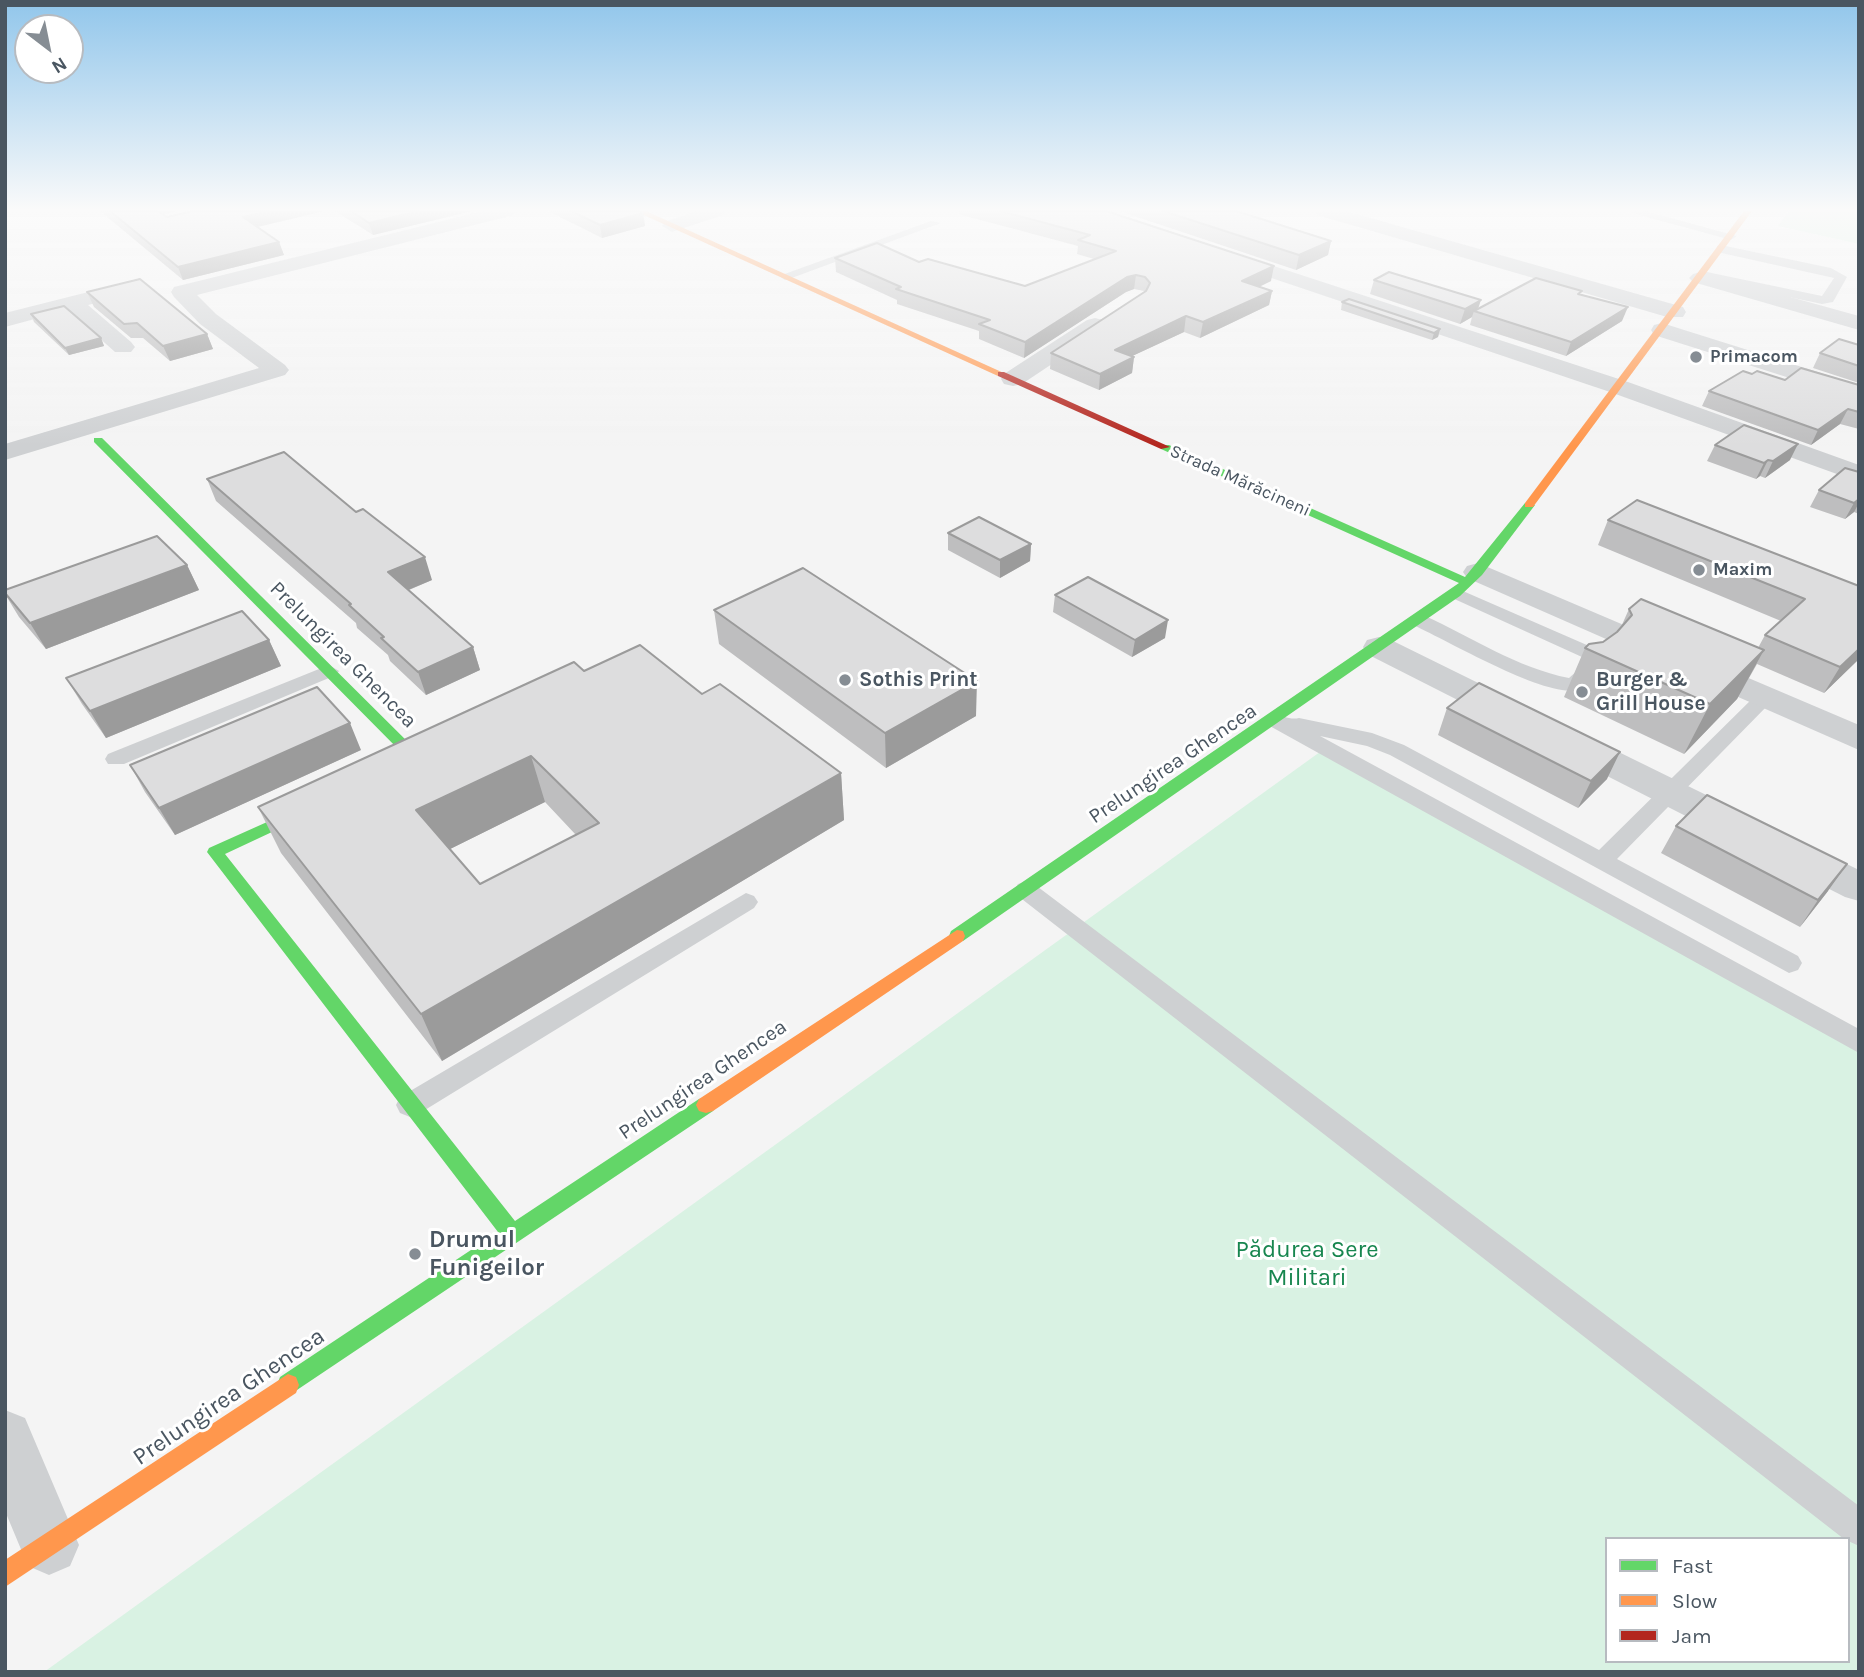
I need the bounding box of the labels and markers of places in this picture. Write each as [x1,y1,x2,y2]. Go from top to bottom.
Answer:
place label: Primacom [1710,346,1798,368]
marker: Primacom [1688,349,1704,365]
place label: Maxim [1713,559,1772,581]
marker: Maxim [1691,562,1707,578]
place label: Sothis Print [859,667,978,693]
place label: Burger & Grill House [1596,667,1706,717]
marker: Sothis Print [837,672,853,688]
marker: Burger & Grill House [1574,684,1590,700]
place label: Drumul Funigeilor [429,1226,544,1282]
marker: Drumul Funigeilor [407,1246,423,1262]

